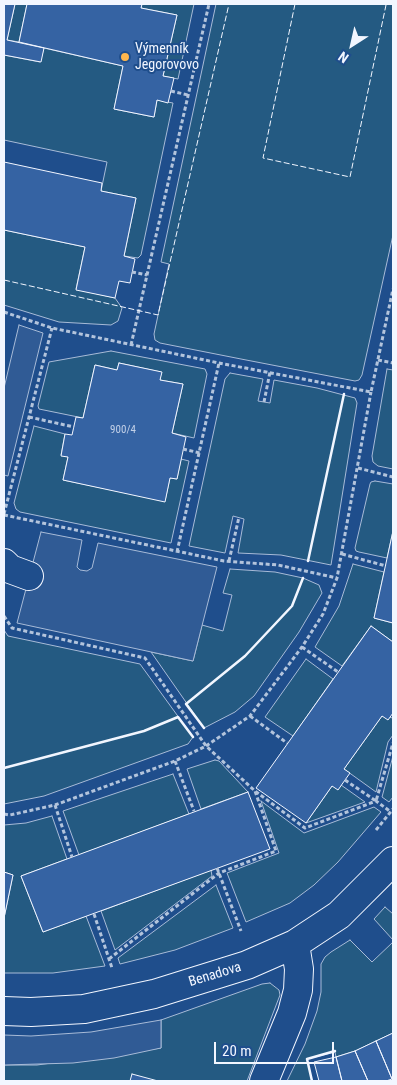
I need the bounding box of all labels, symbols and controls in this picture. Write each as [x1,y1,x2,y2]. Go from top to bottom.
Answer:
north arrow [327,20,377,70]
place label: Výmenník Jegorovovo [135,41,199,74]
text: N [335,48,352,66]
marker: Výmenník Jegorovovo [119,51,131,63]
house number: 900/4 [110,423,136,437]
street label: Benadova [187,959,243,991]
scale bar [217,1032,337,1064]
text: 20 m [222,1042,252,1060]

